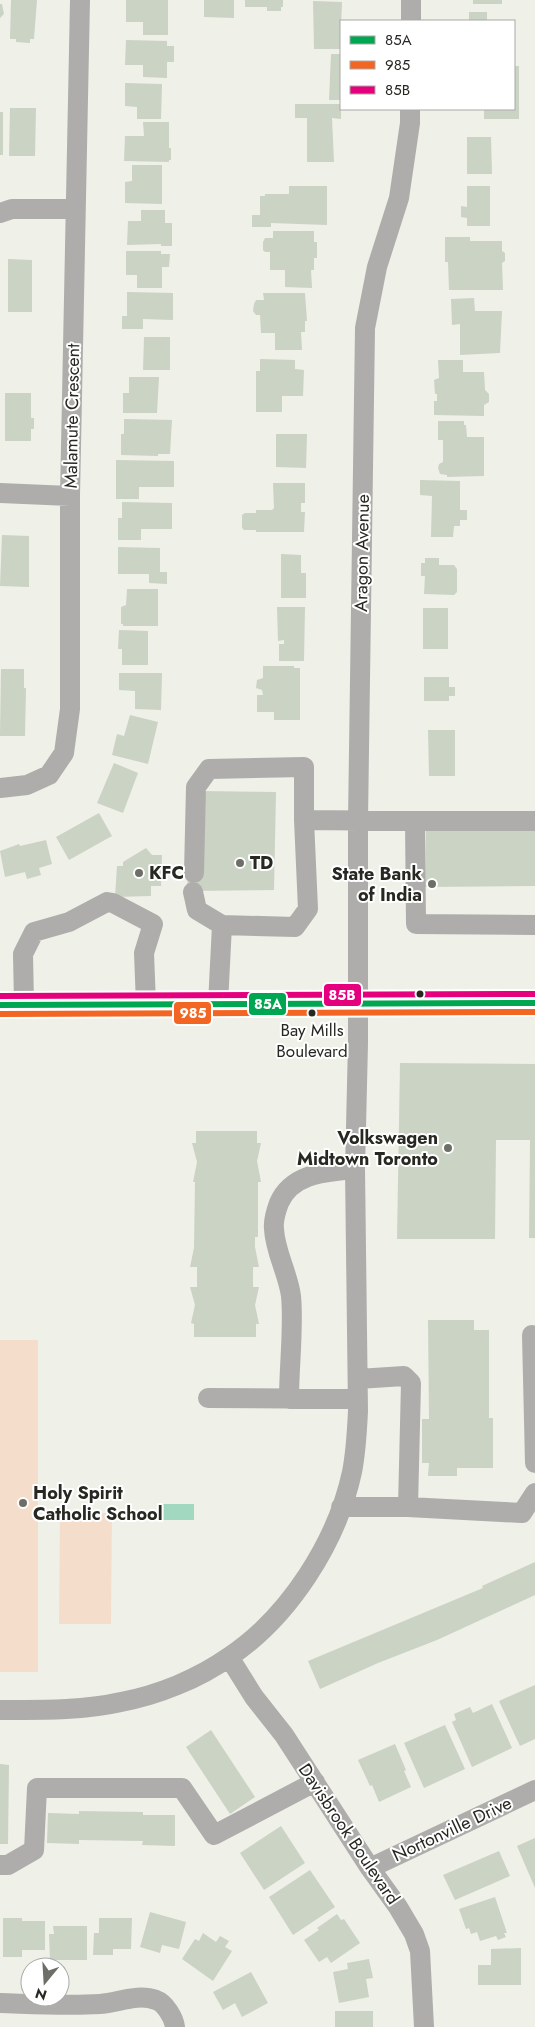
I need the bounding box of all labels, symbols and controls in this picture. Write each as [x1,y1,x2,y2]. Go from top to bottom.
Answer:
legend [340,20,515,110]
text: 85A [385,29,412,51]
text: 985 [385,54,410,76]
text: 85B [385,79,410,101]
street label: Malamute Crescent [58,343,86,489]
street label: Aragon Avenue [348,494,376,612]
place label: TD [250,850,273,876]
marker: TD [234,857,246,869]
place label: KFC [149,860,184,886]
place label: State Bank of India [331,861,423,908]
marker: KFC [133,867,145,879]
marker: State Bank of India [426,878,438,890]
line badge: 85B [323,983,362,1007]
text: 85B [328,985,356,1005]
unlabelled marker [415,989,425,999]
line badge: 85A [248,992,287,1016]
text: 85A [254,994,283,1014]
line badge: 985 [173,1001,212,1025]
text: 985 [179,1003,207,1023]
marker: Bay Mills Boulevard [307,1008,317,1018]
place label: Bay Mills Boulevard [276,1018,348,1063]
place label: Volkswagen Midtown Toronto [297,1125,438,1172]
marker: Volkswagen Midtown Toronto [442,1142,454,1154]
place label: Holy Spirit Catholic School [33,1480,163,1527]
marker: Holy Spirit Catholic School [17,1497,29,1509]
street label: Davisbrook Boulevard [292,1758,406,1910]
street label: Nortonville Drive [388,1790,516,1868]
north arrow [20,1957,70,2007]
text: N [33,1983,49,2006]

